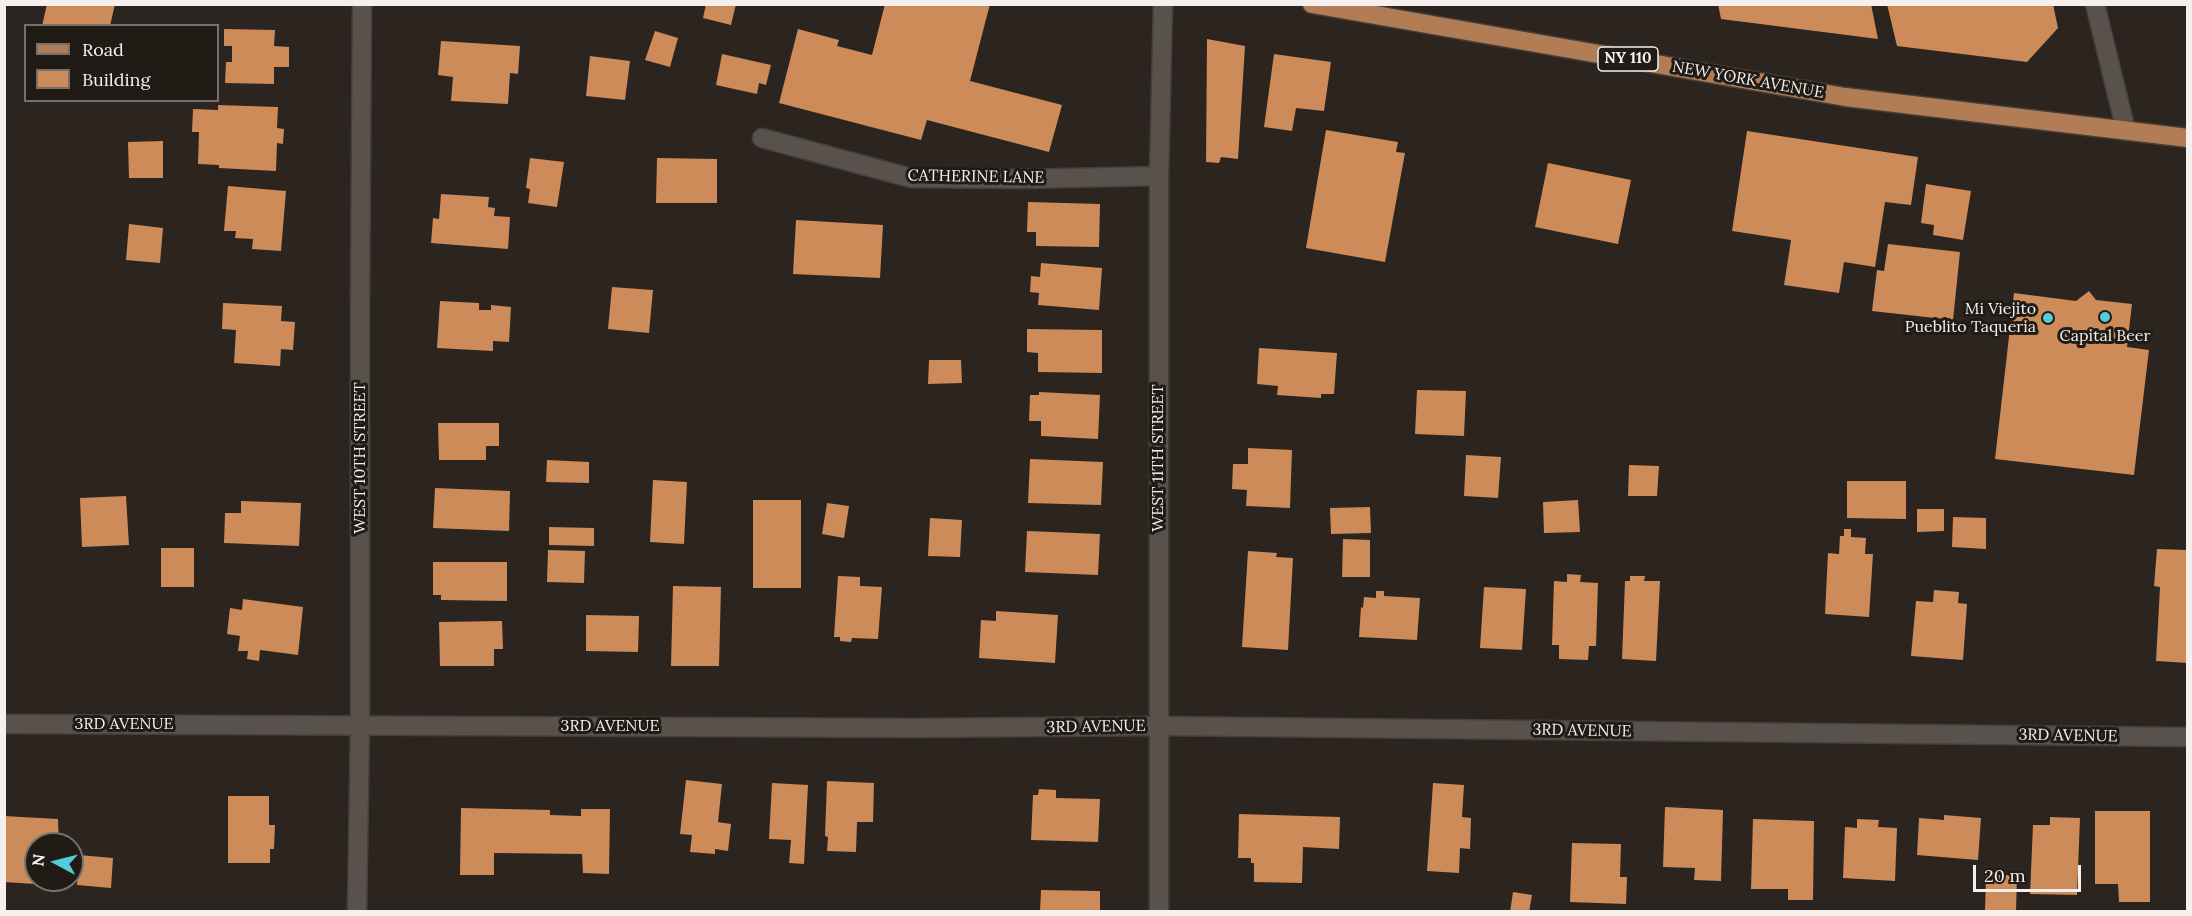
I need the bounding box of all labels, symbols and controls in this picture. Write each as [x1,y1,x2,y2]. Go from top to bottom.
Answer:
legend [24,24,219,102]
text: Road [82,38,124,61]
road number: NY 110 [1598,47,1658,71]
street label: NEW YORK AVENUE [1671,57,1825,103]
text: Building [82,68,150,91]
street label: CATHERINE LANE [907,166,1045,188]
place label: Mi Viejito Pueblito Taqueria [1905,299,2036,337]
marker: Capital Beer [2098,310,2112,324]
marker: Mi Viejito Pueblito Taqueria [2041,311,2055,325]
place label: Capital Beer [2060,326,2150,346]
street label: WEST 10TH STREET [350,382,370,534]
street label: WEST 11TH STREET [1148,384,1168,532]
street label: 3RD AVENUE [74,714,174,734]
street label: 3RD AVENUE [560,716,660,736]
street label: 3RD AVENUE [1046,717,1146,737]
street label: 3RD AVENUE [1532,721,1632,741]
street label: 3RD AVENUE [2018,726,2118,746]
north arrow [24,832,84,892]
text: N [27,853,49,867]
scale bar [1976,853,2084,891]
text: 20 m [1984,864,2026,887]

